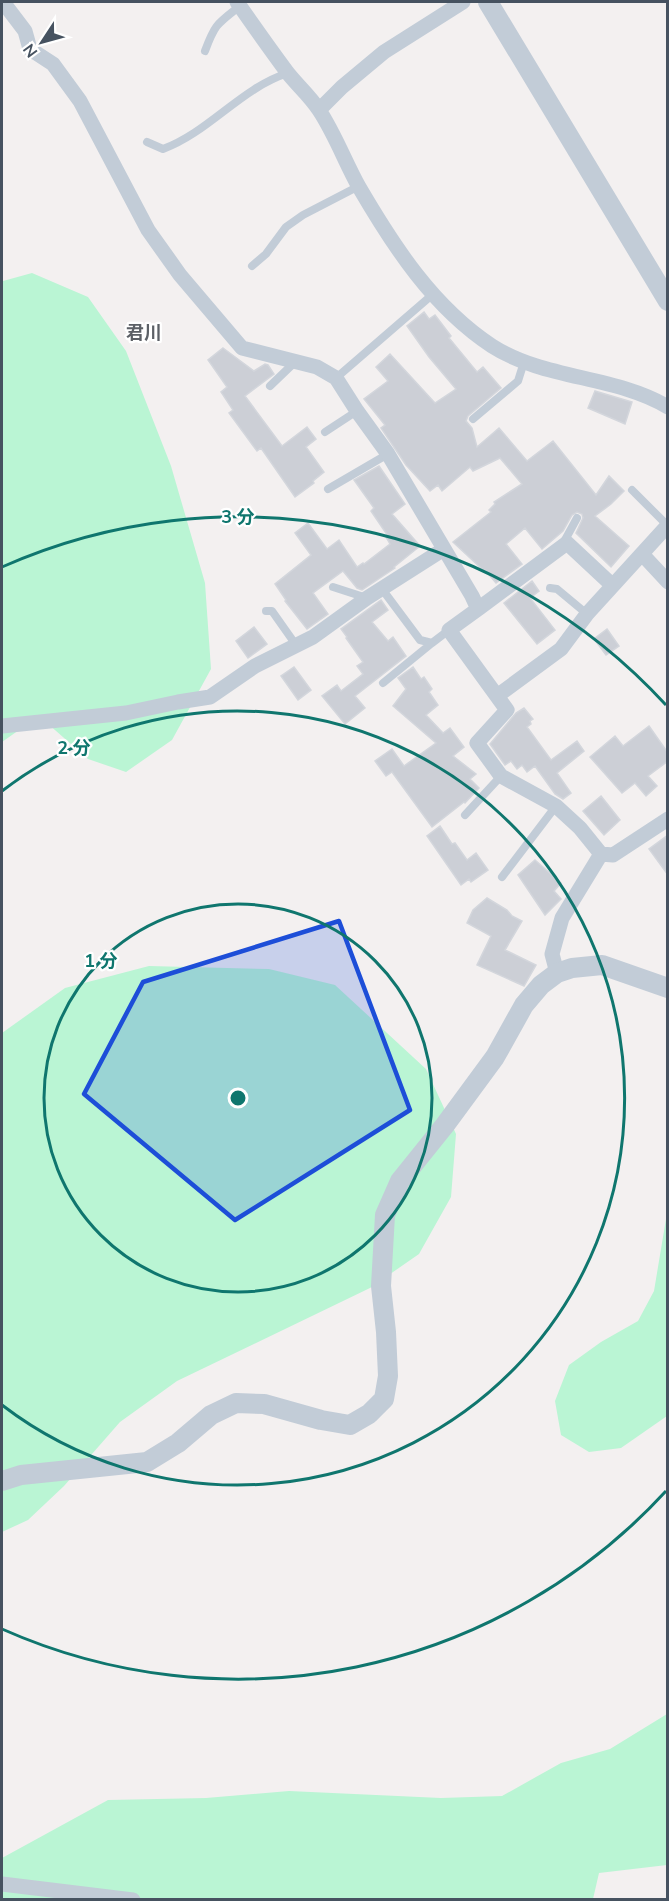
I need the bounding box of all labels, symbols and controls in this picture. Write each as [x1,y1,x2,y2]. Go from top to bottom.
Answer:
north arrow [12,12,72,72]
text: N [18,39,43,62]
district label: 君川 [126,321,162,345]
text: 3 分 [221,505,255,529]
text: 2 分 [57,736,91,760]
text: 1 分 [84,949,118,973]
centre of rings [228,1088,248,1108]

